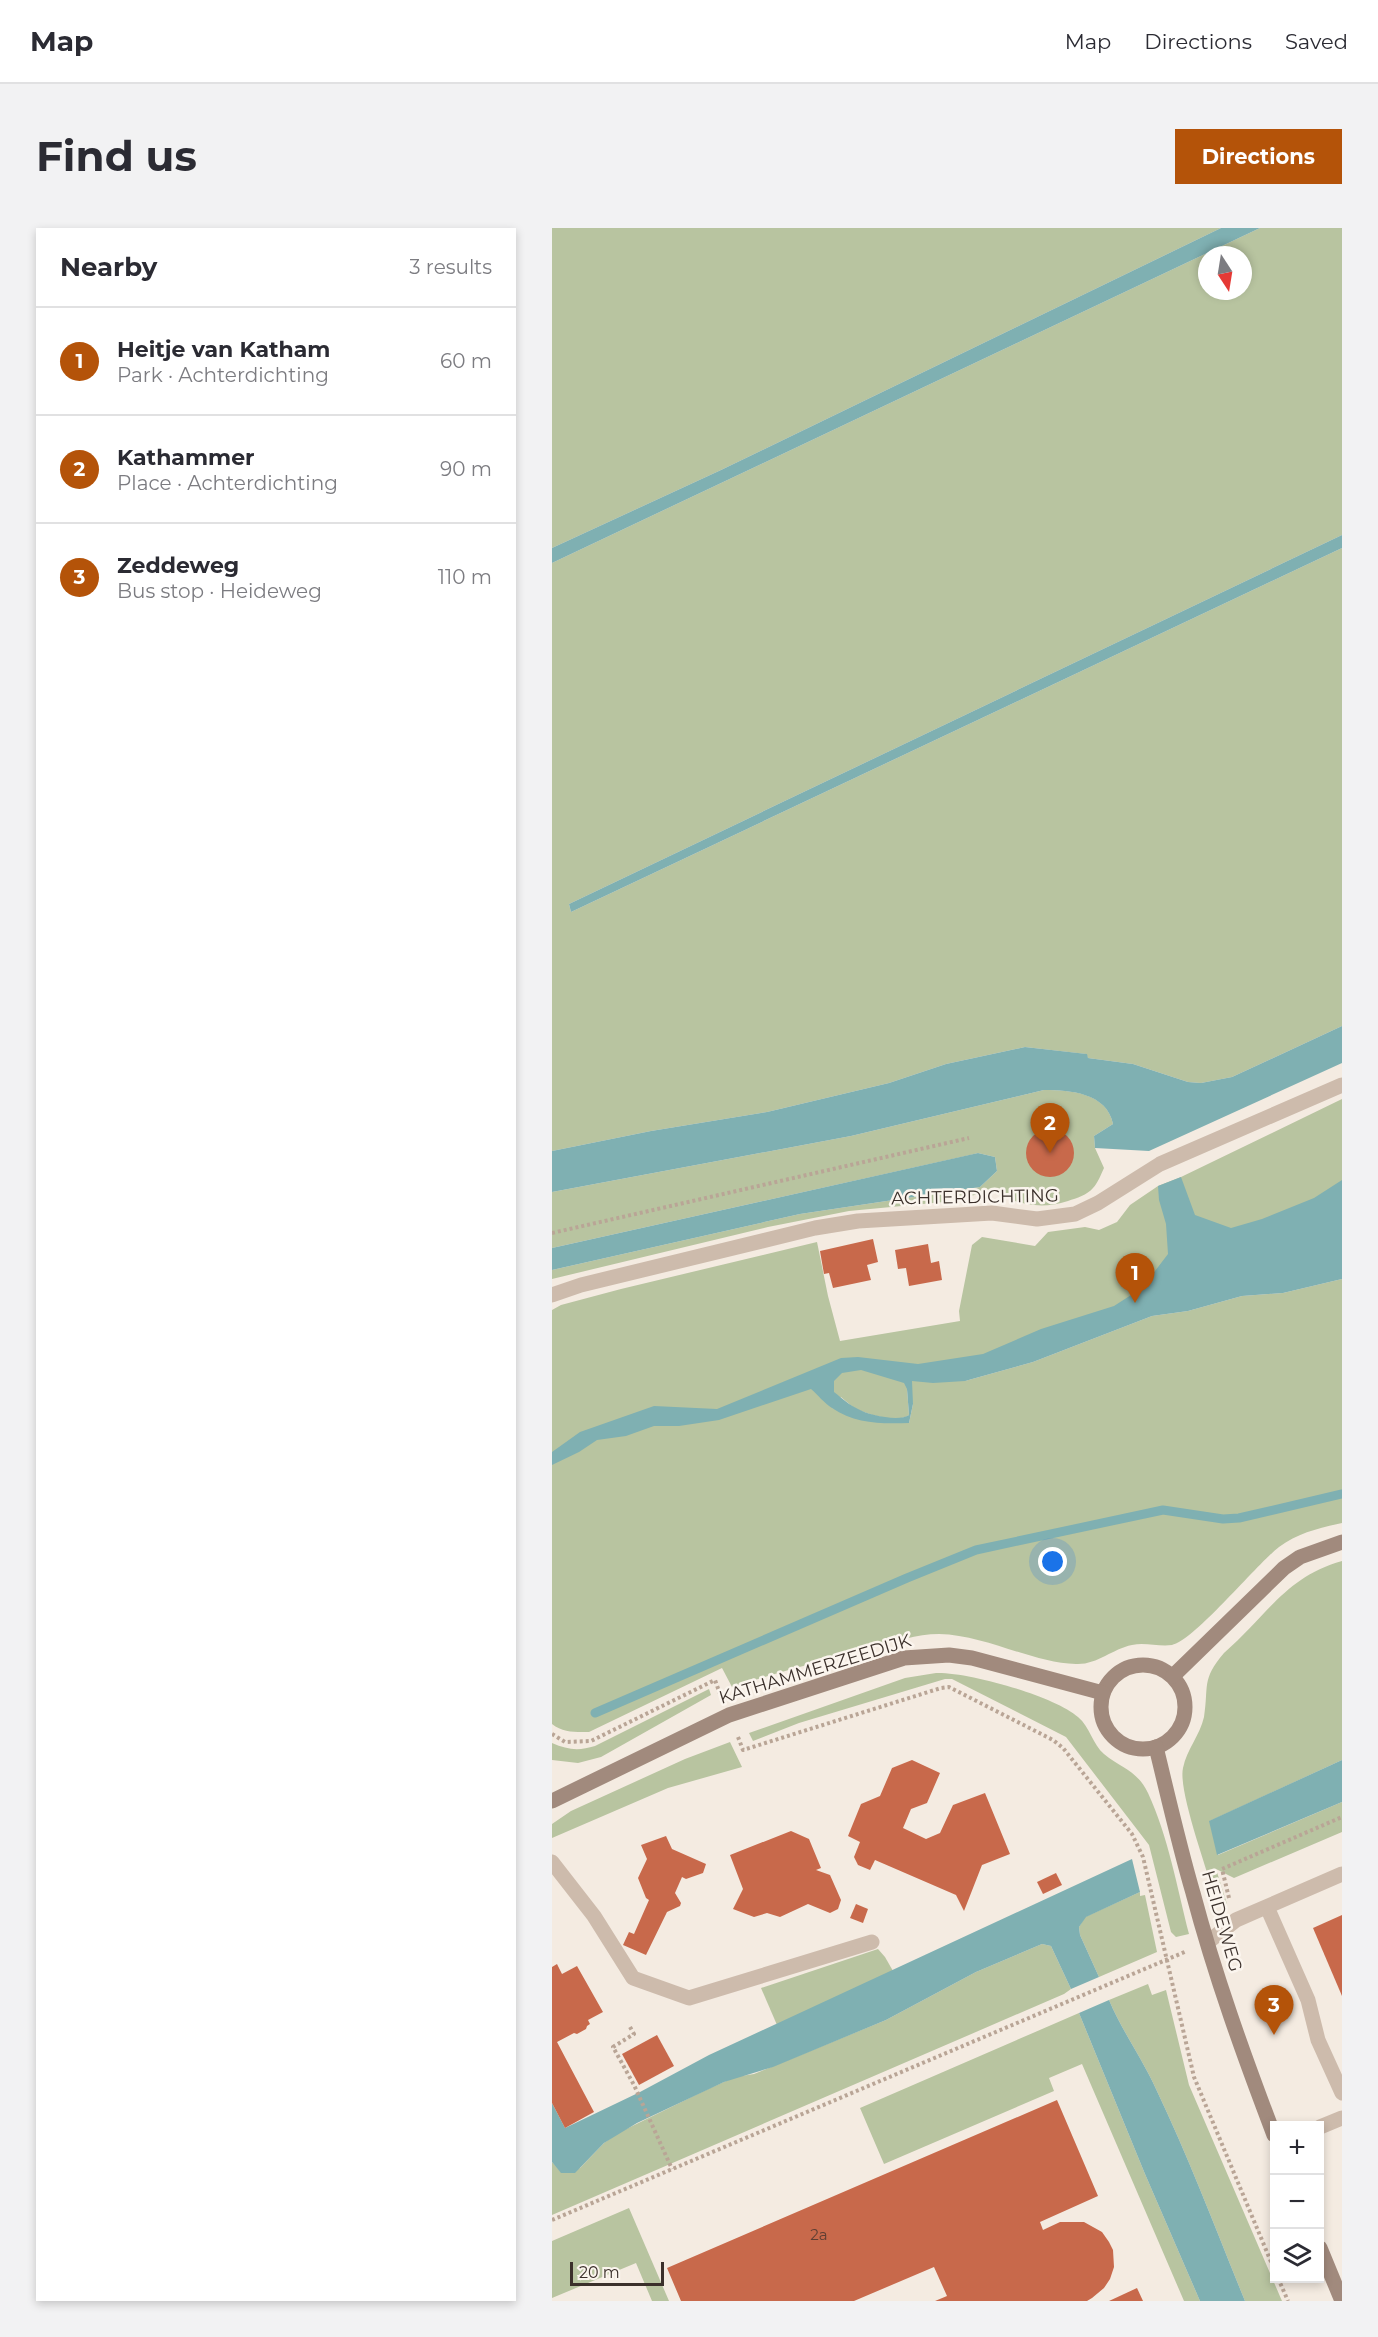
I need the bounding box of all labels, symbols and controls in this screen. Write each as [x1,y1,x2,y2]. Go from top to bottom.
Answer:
text: Map [30,24,93,58]
text: Map [1065,29,1111,54]
text: Directions [1144,29,1252,54]
text: Saved [1285,29,1348,54]
button: Directions [1175,129,1342,184]
text: Find us [36,130,197,182]
north arrow [1198,246,1252,300]
text: Nearby [60,251,157,283]
text: 3 results [409,255,492,279]
text: Heitje van Katham [117,336,330,363]
text: 1 [76,349,83,373]
text: 60 m [440,349,492,373]
text: Park · Achterdichting [117,363,329,387]
text: Kathammer [117,444,255,471]
text: 2 [74,457,85,481]
text: 90 m [440,457,492,481]
text: Place · Achterdichting [117,471,338,495]
text: Zeddeweg [117,552,239,579]
text: 3 [74,565,85,589]
text: 110 m [438,565,492,589]
text: Bus stop · Heideweg [117,579,322,603]
pin: 2 [1030,1104,1070,1153]
street label: ACHTERDICHTING [891,1185,1059,1209]
pin: 1 [1116,1254,1154,1303]
your location [1038,1547,1067,1576]
street label: KATHAMMERZEEDIJK [716,1629,914,1709]
street label: HEIDEWEG [1197,1868,1247,1974]
pin: 3 [1254,1986,1294,2035]
map controls [1270,2121,1324,2283]
button: + [1270,2121,1324,2175]
button: − [1270,2175,1324,2229]
house number: 2a [810,2225,828,2244]
button: layers [1270,2229,1324,2283]
scale bar [570,2259,664,2286]
text: 20 m [579,2263,620,2282]

